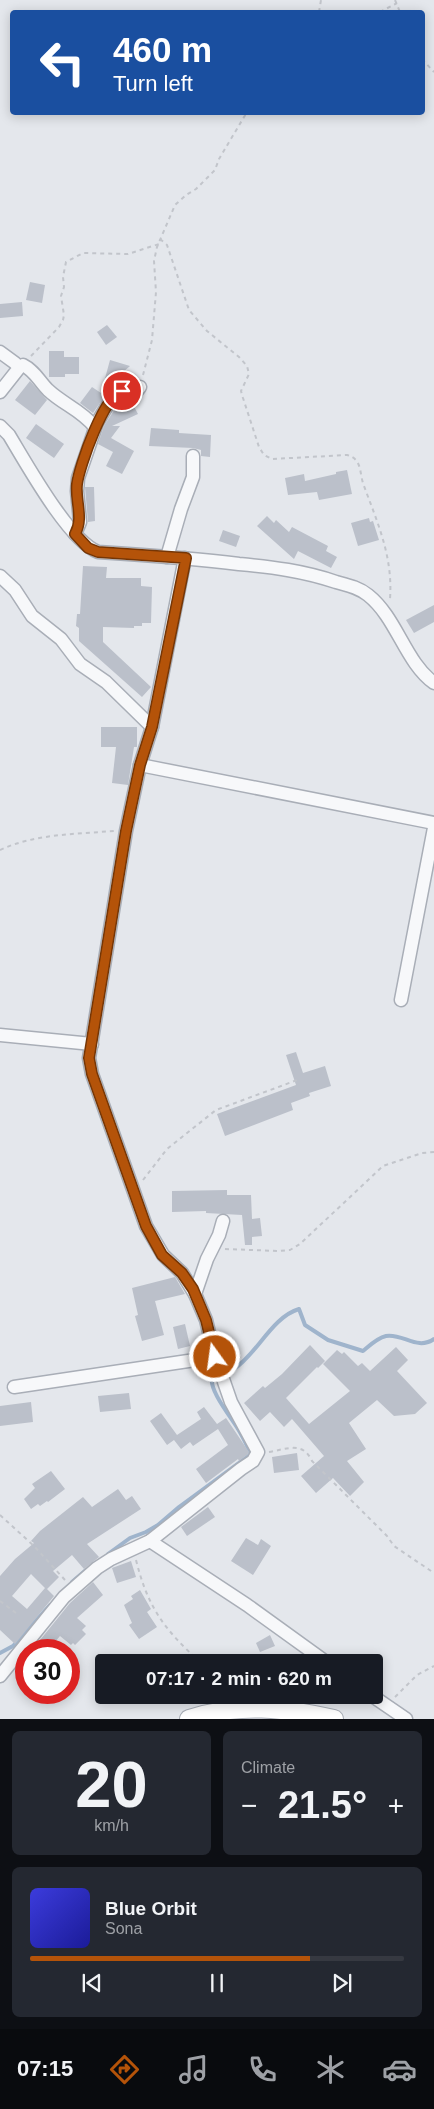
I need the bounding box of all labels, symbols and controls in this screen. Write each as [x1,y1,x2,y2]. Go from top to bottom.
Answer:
icon: left [30,30,95,95]
text: 460 m [113,30,212,69]
text: Turn left [113,71,193,96]
pin [101,370,143,412]
icon: arrive [108,377,136,405]
position arrow [188,1330,240,1382]
speed limit sign: 30 [15,1639,80,1704]
text: 07:17 · 2 min · 620 m [146,1668,332,1689]
text: 20 [75,1748,148,1821]
text: Climate [241,1759,295,1776]
text: 21.5° [278,1784,367,1826]
text: − [241,1790,257,1821]
text: + [388,1790,404,1821]
text: km/h [94,1817,129,1834]
text: Blue Orbit [105,1898,197,1919]
text: Sona [105,1920,142,1937]
icon: previous [78,1969,106,1997]
icon: pause [203,1969,231,1997]
icon: next [328,1969,356,1997]
icon: directions [107,2052,142,2087]
icon: music [176,2052,211,2087]
icon: phone [245,2052,280,2087]
icon: climate [313,2052,348,2087]
icon: car [382,2052,417,2087]
text: 07:15 [17,2056,73,2081]

